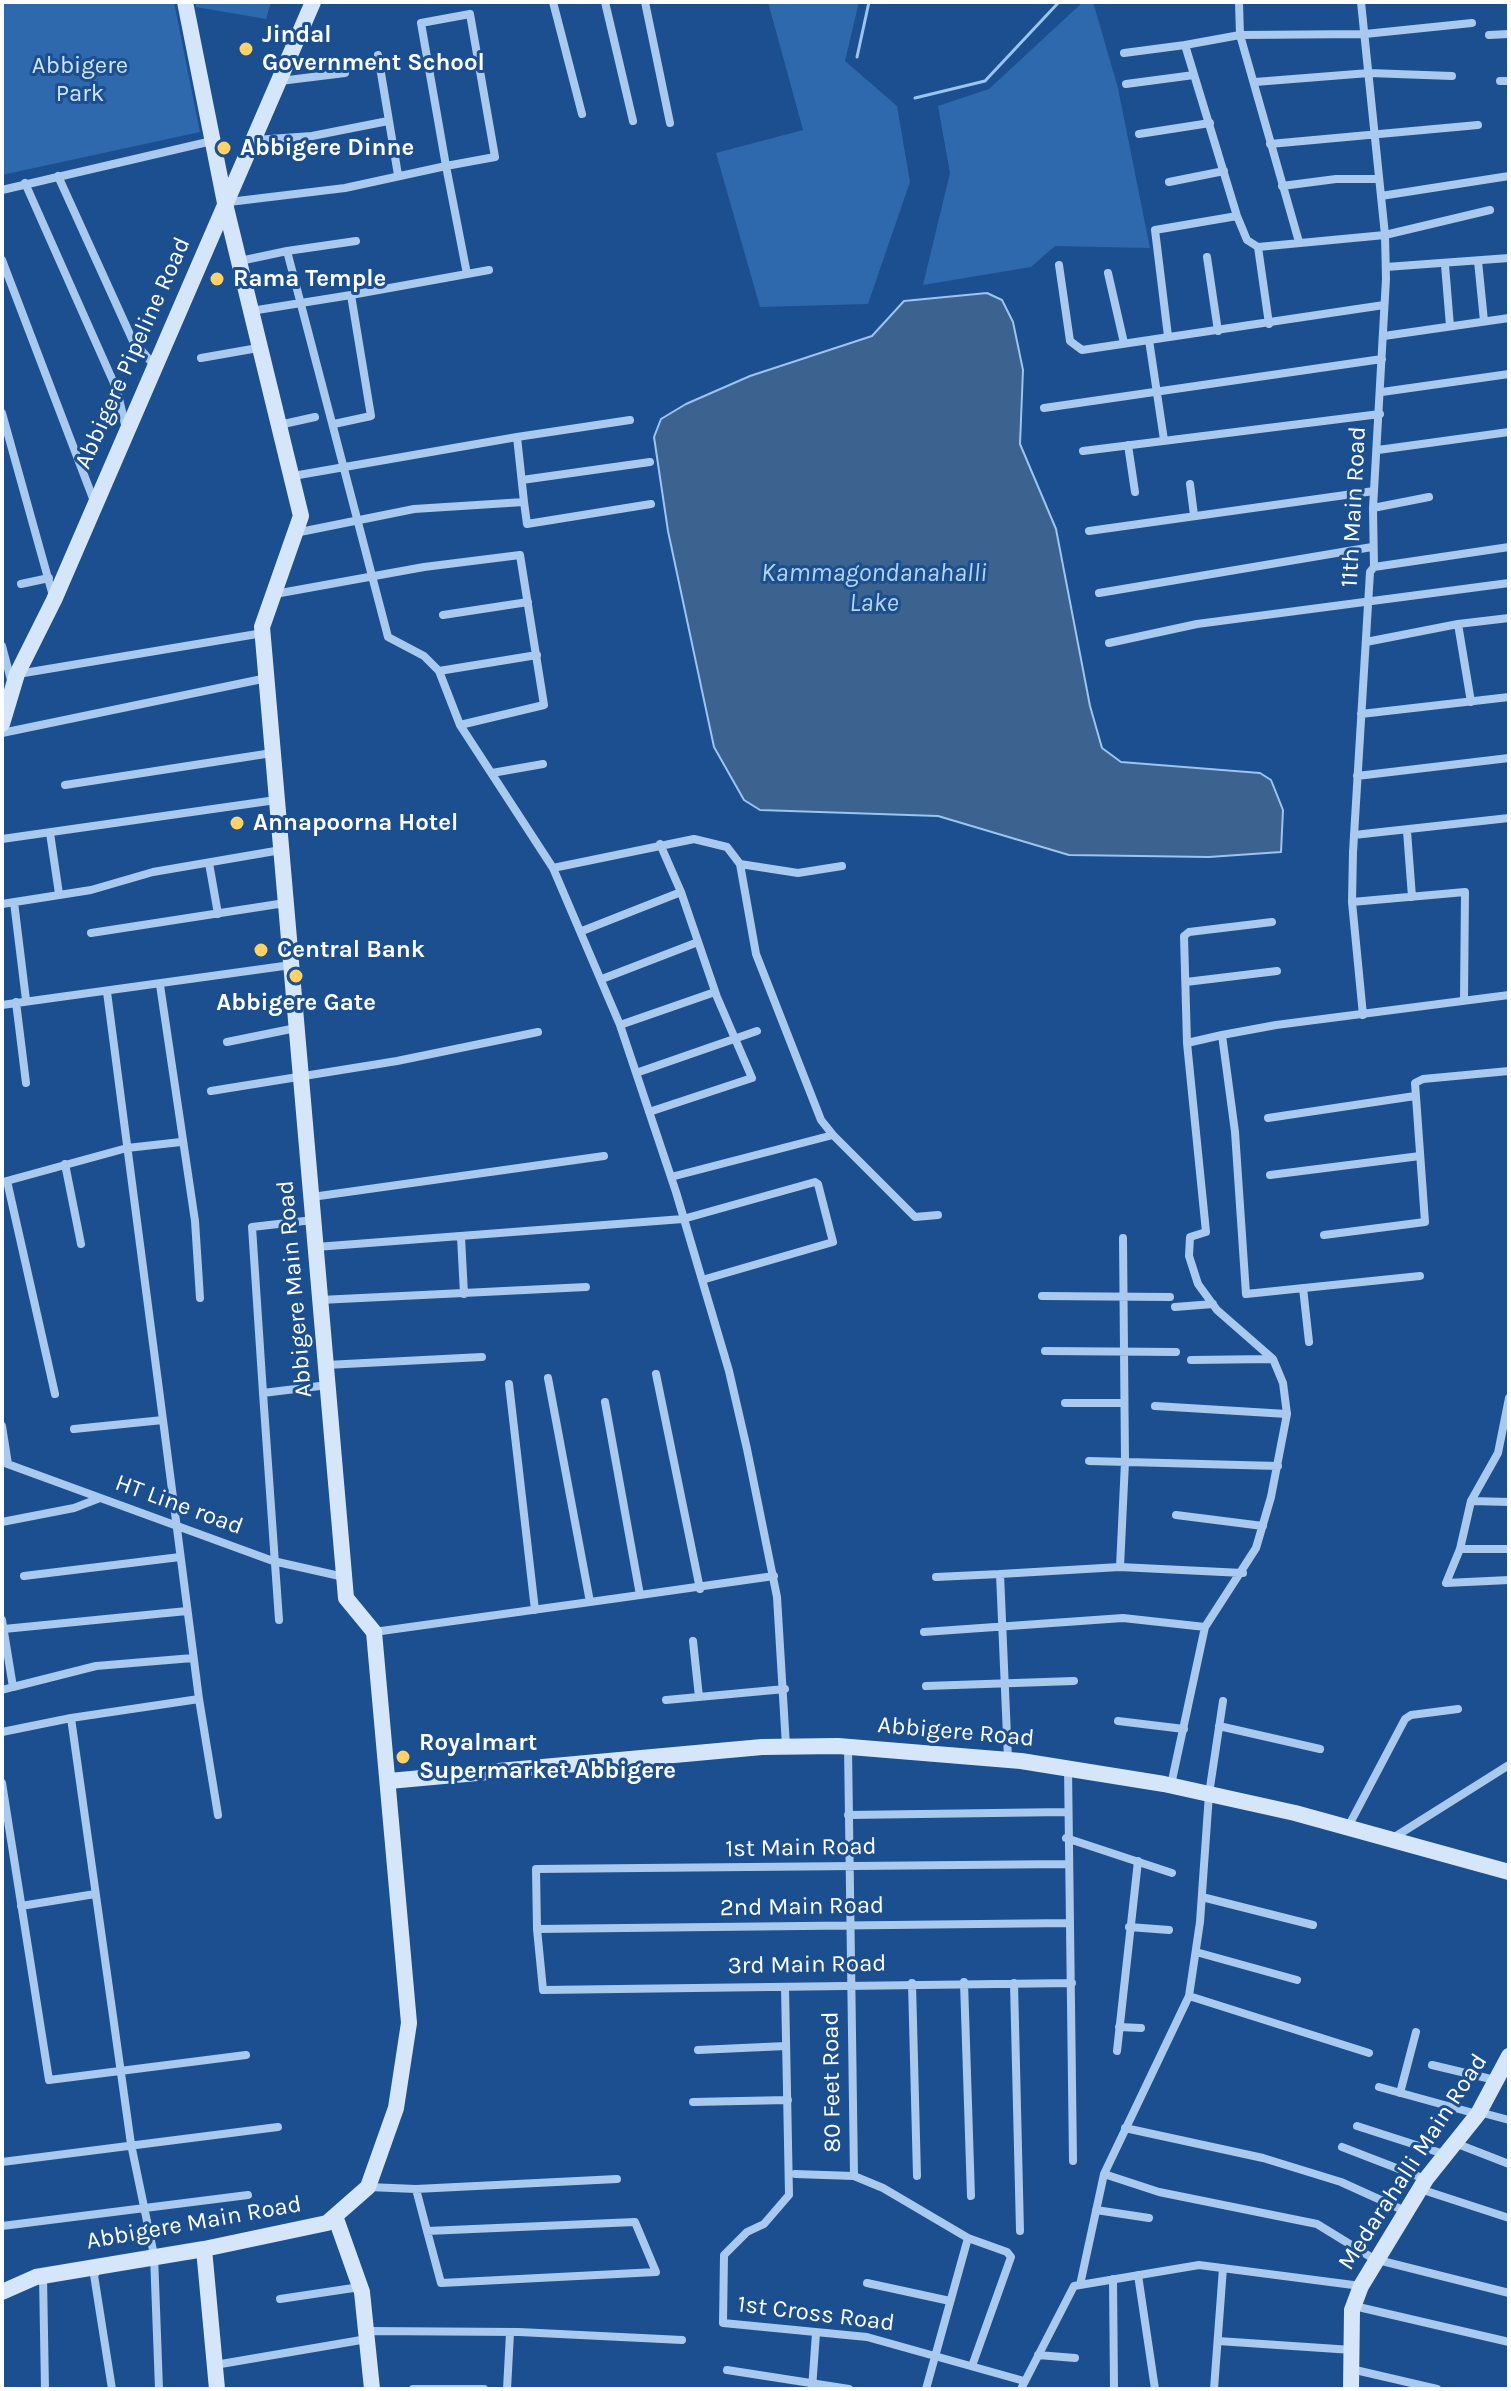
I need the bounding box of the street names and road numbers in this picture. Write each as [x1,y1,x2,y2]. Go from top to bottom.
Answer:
street label: Abbigere Pipeline Road [69,233,197,473]
street label: 11th Main Road [1335,426,1373,588]
street label: Abbigere Main Road [271,1179,319,1399]
street label: HT Line road [111,1469,247,1541]
street label: Abbigere Road [876,1711,1036,1753]
street label: 1st Main Road [725,1832,877,1864]
street label: 2nd Main Road [720,1891,884,1923]
street label: 3rd Main Road [727,1949,887,1981]
street label: 80 Feet Road [816,2011,848,2153]
street label: Medarahalli Main Road [1332,2048,1494,2276]
street label: Abbigere Main Road [84,2190,304,2256]
street label: 1st Cross Road [736,2290,896,2338]

